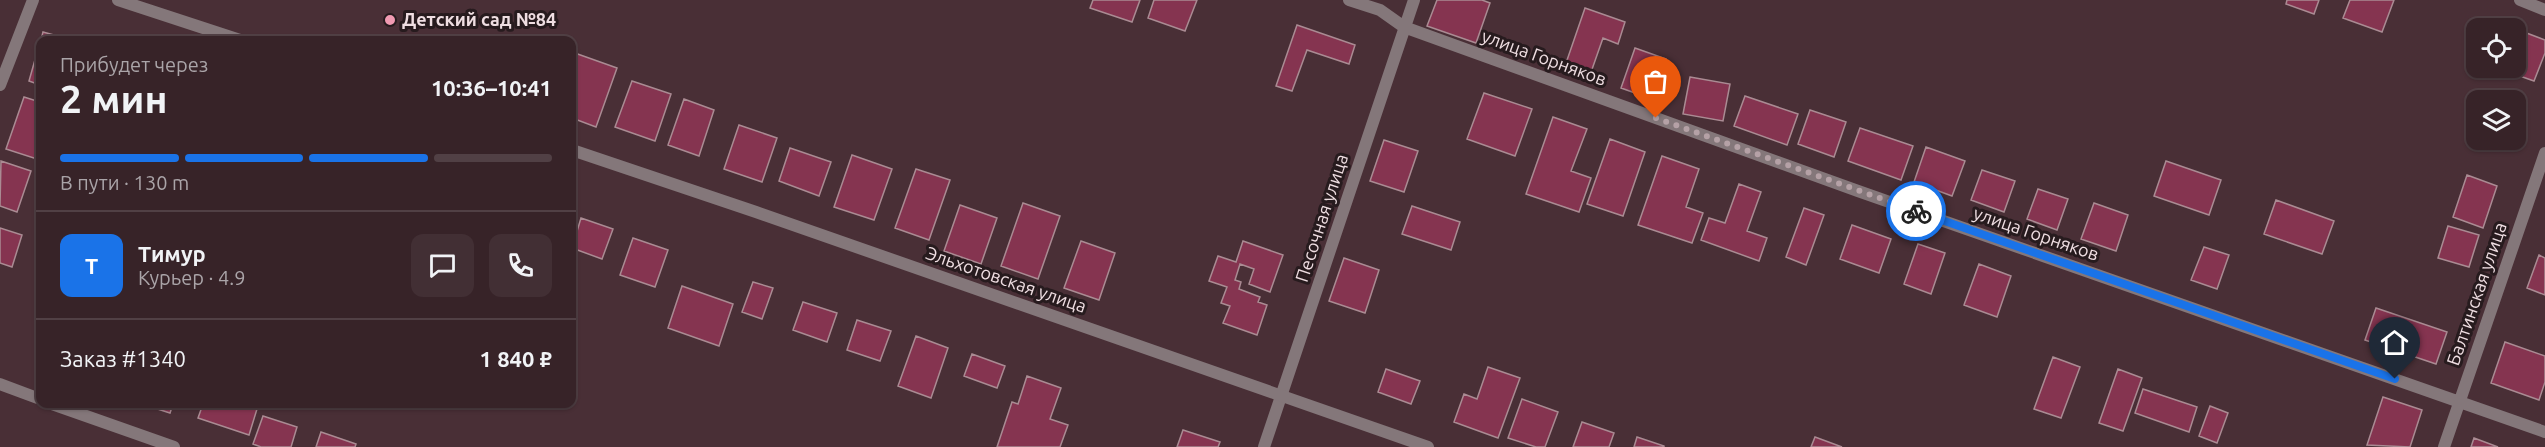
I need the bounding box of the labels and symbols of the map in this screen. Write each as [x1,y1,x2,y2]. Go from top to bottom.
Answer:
place label: Детский сад №84 [402,9,556,29]
marker: Детский сад №84 [383,13,397,27]
street label: улица Горняков [1479,25,1609,89]
pin [1630,56,1681,118]
street label: Песочная улица [1291,151,1351,284]
courier [1886,181,1946,241]
street label: улица Горняков [1971,202,2102,264]
street label: Балтинская улица [2442,220,2510,368]
street label: Эльхотовская улица [923,242,1089,316]
pin [2369,317,2420,379]

